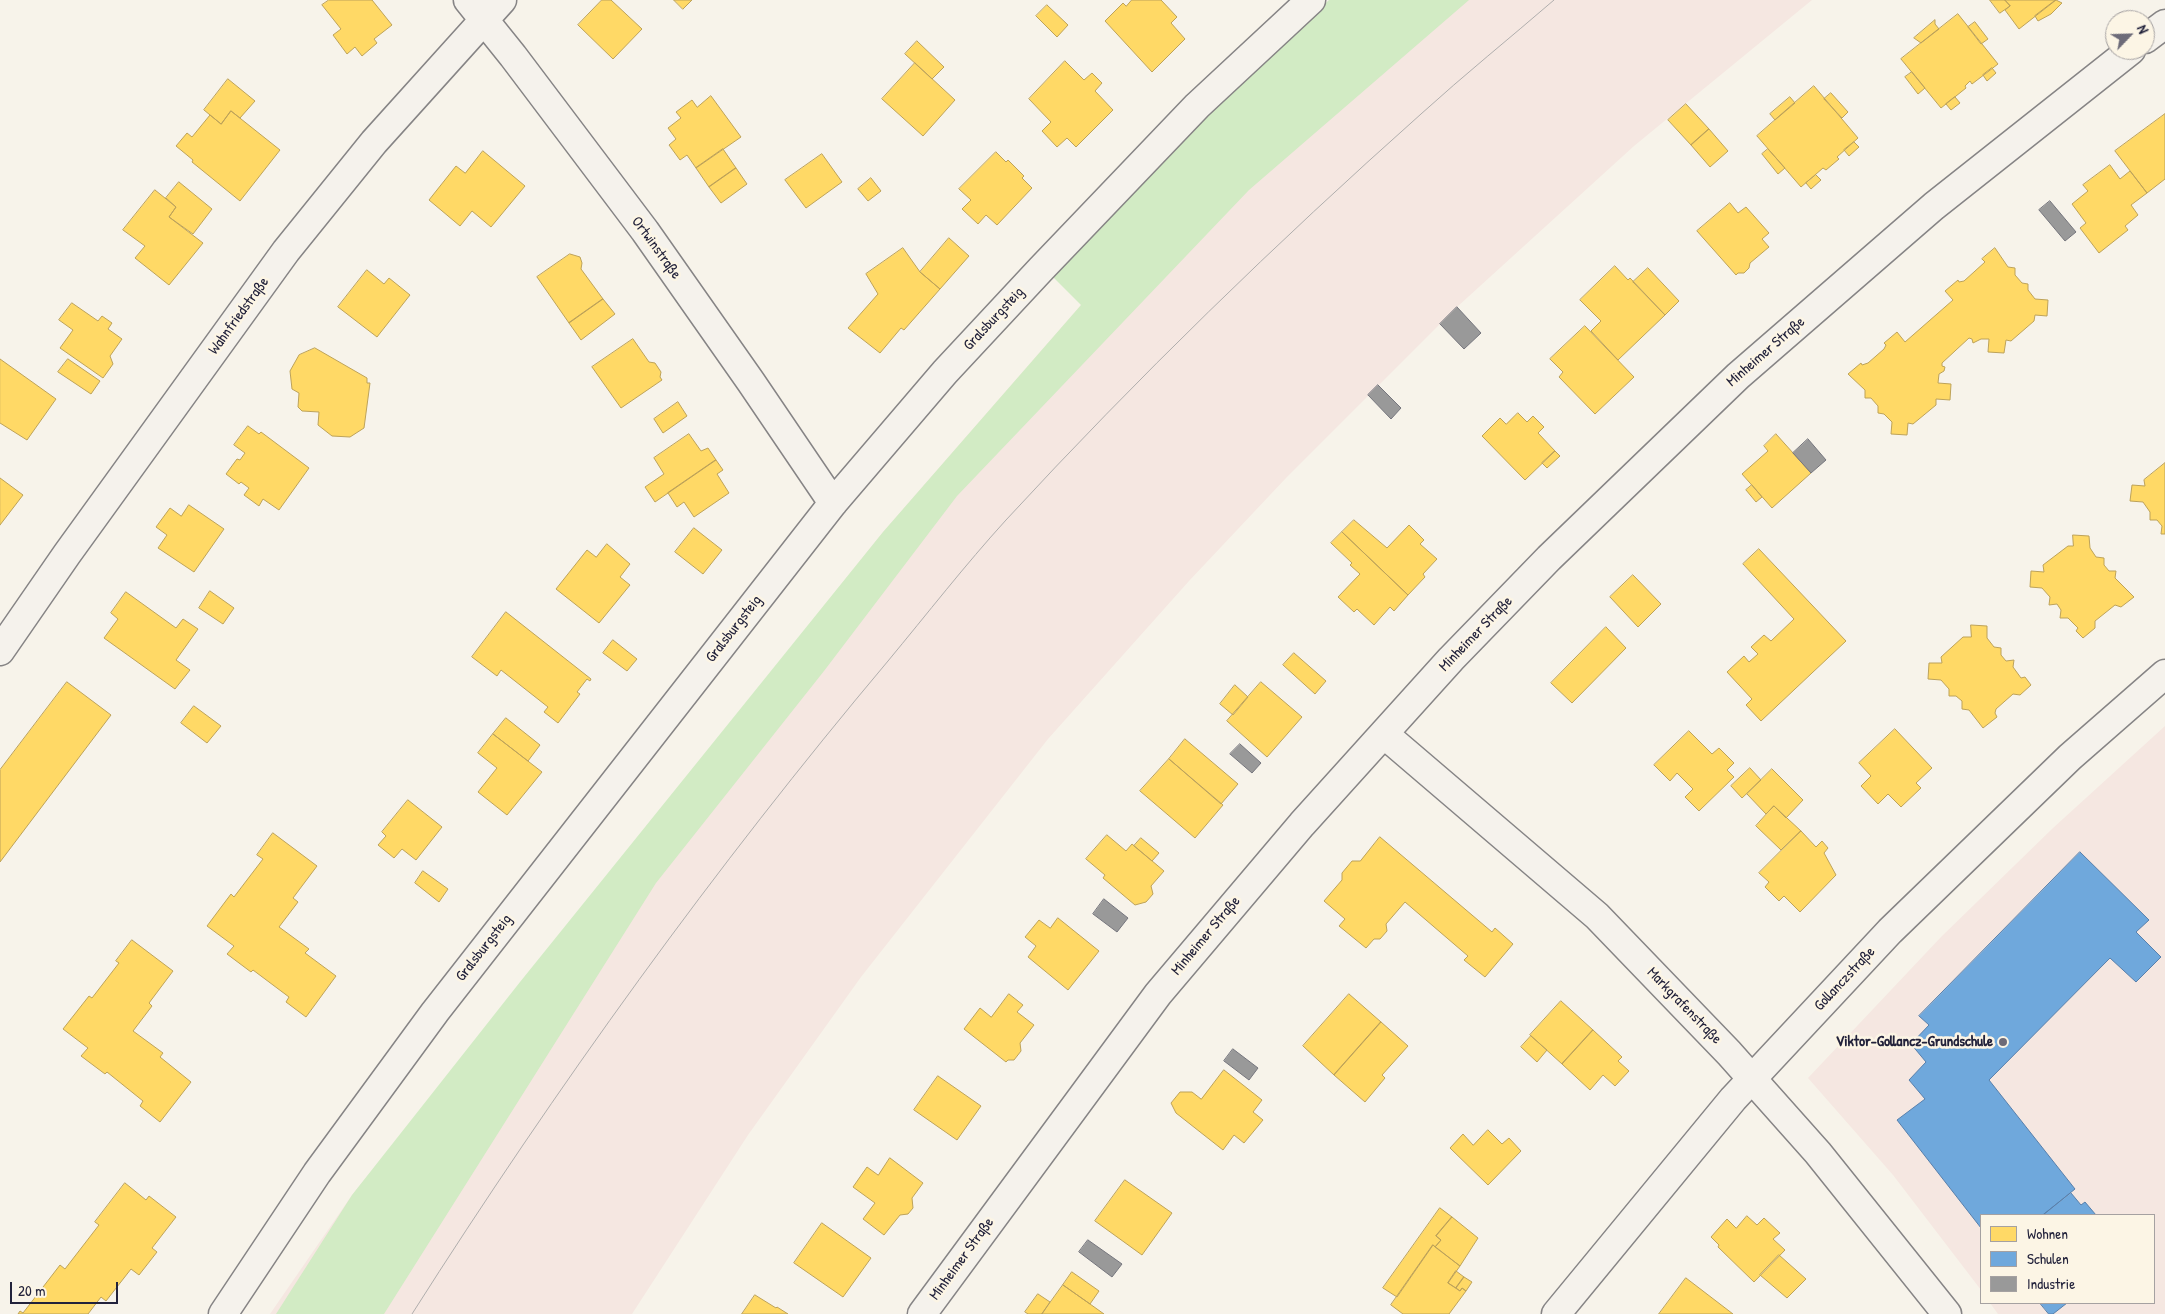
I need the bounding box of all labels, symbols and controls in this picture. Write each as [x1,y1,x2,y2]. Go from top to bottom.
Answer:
north arrow [2105,10,2155,60]
text: N [2133,22,2153,36]
street label: Ortwinstraße [627,213,685,283]
street label: Wahnfriedstraße [205,274,273,358]
street label: Gralsburgsteig [960,284,1028,354]
street label: Minheimer Straße [1723,313,1809,391]
street label: Gralsburgsteig [702,592,766,666]
street label: Minheimer Straße [1436,593,1516,675]
street label: Minheimer Straße [1168,893,1244,979]
street label: Gralsburgsteig [452,911,516,985]
street label: Gollanczstraße [1811,943,1879,1015]
street label: Markgrafenstraße [1643,964,1725,1048]
place label: Viktor-Gollancz-Grundschule [1836,1033,1993,1051]
marker: Viktor-Gollancz-Grundschule [1997,1036,2009,1048]
street label: Minheimer Straße [926,1214,998,1304]
legend [1980,1214,2155,1304]
text: Wohnen [2027,1223,2068,1244]
text: Schulen [2027,1248,2069,1269]
scale bar [12,1272,120,1304]
text: Industrie [2027,1273,2075,1294]
text: 20 m [18,1280,45,1301]

